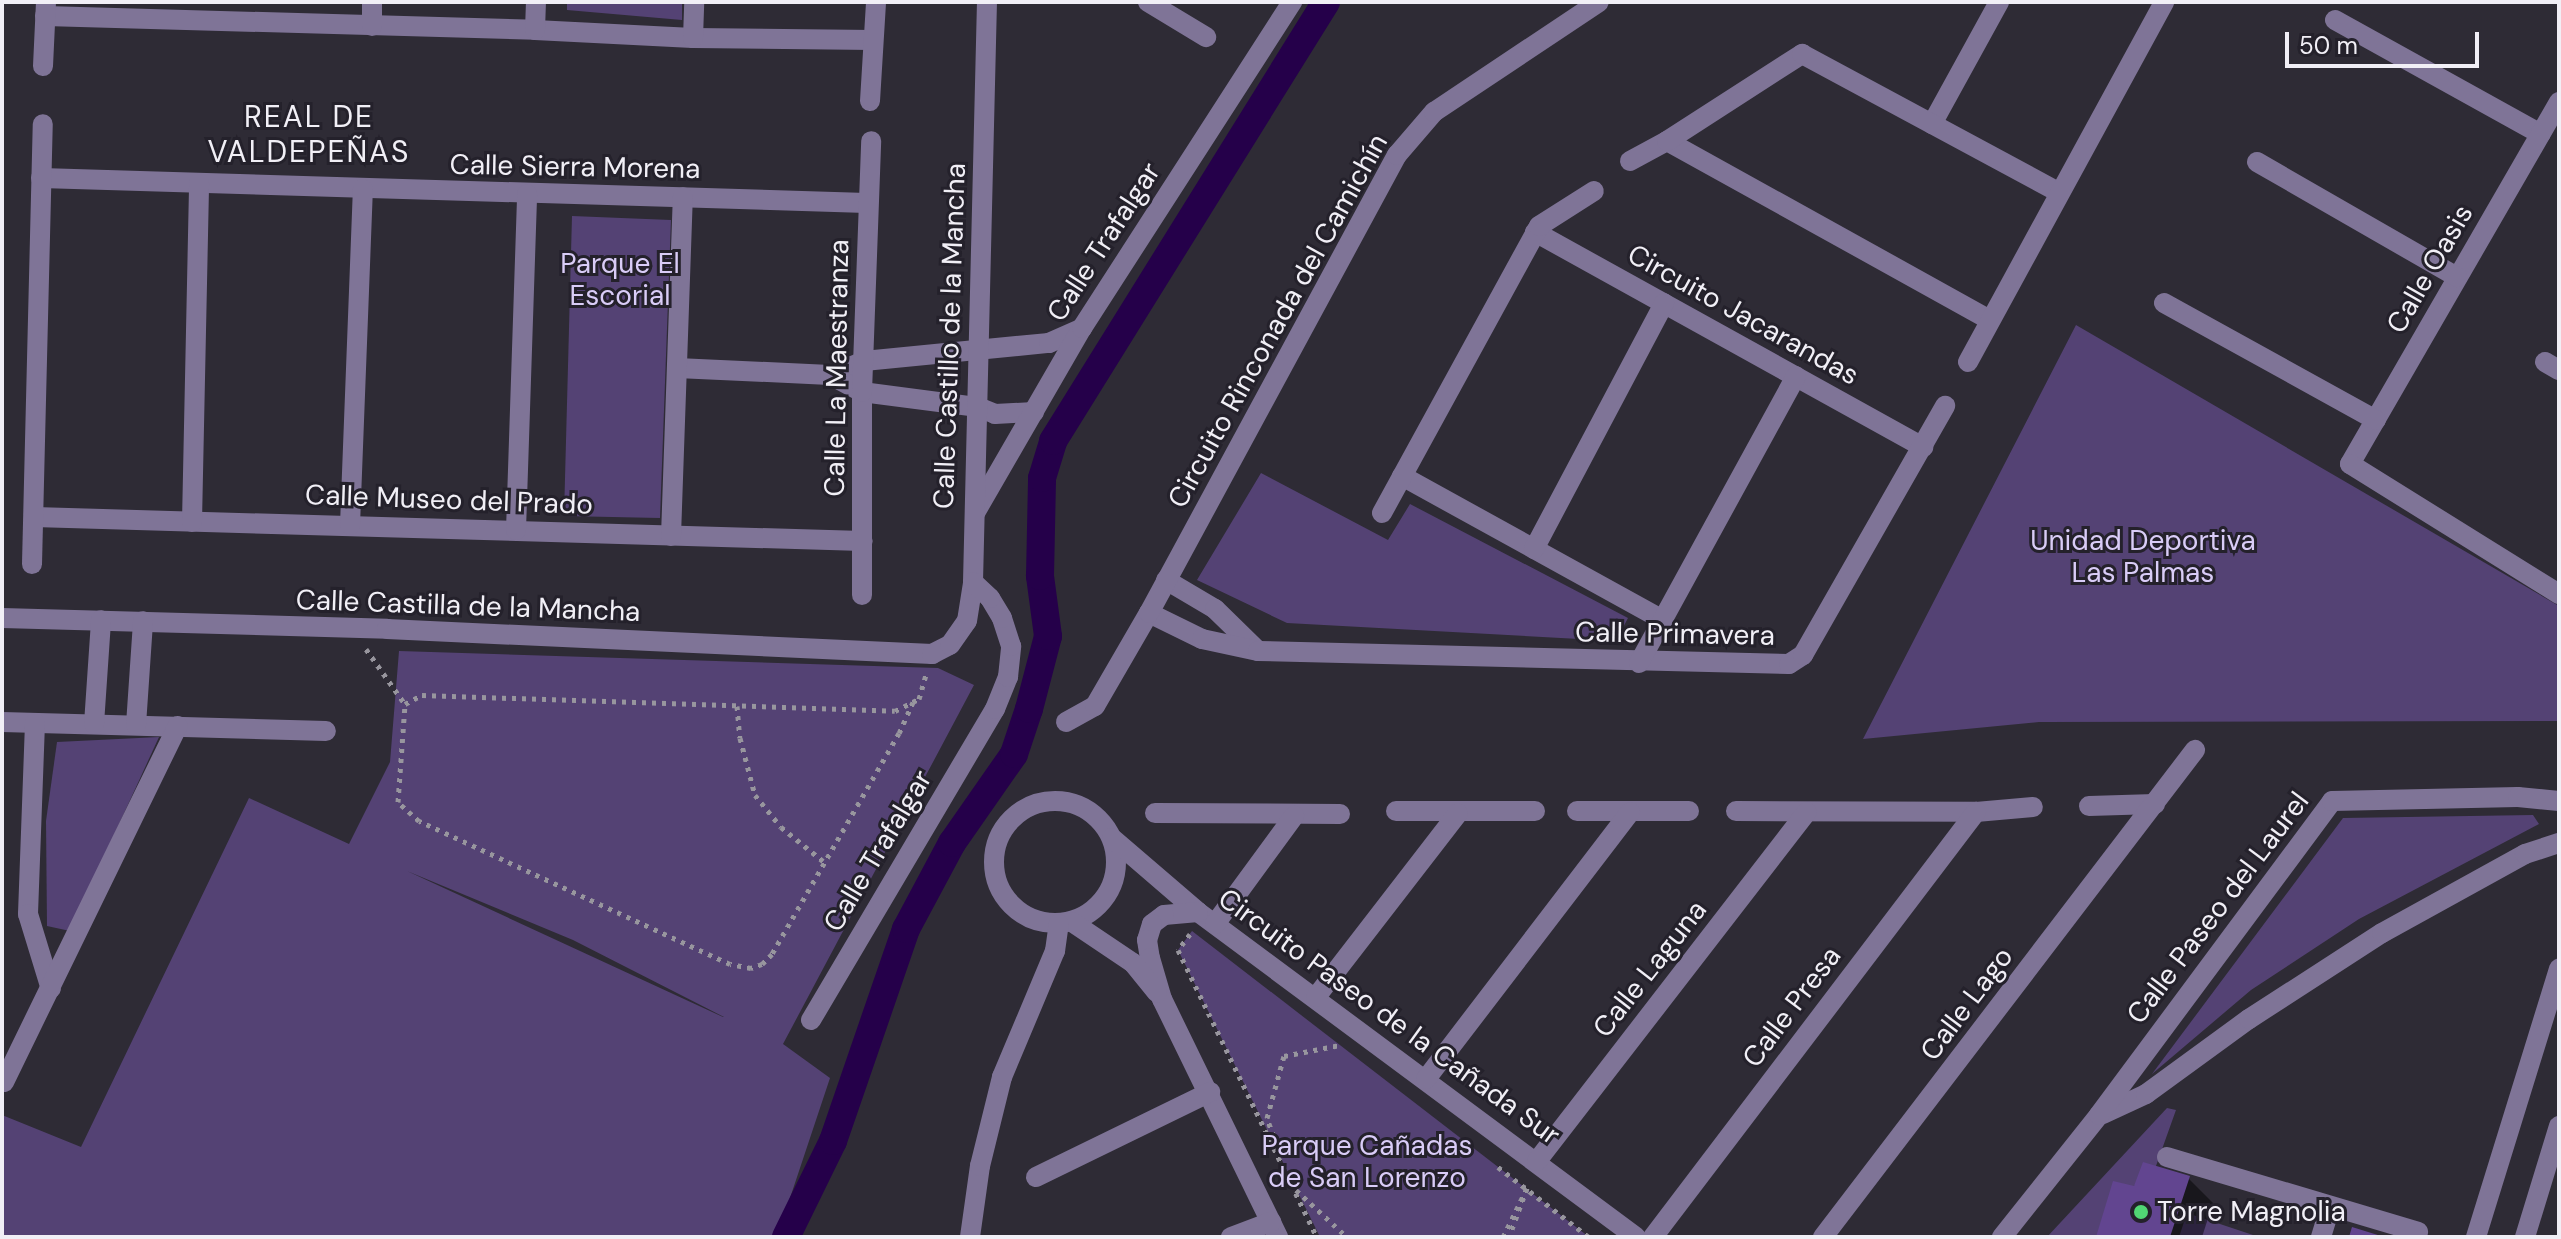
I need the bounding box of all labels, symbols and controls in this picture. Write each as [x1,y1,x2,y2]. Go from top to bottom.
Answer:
scale bar [2289,16,2483,66]
text: 50 m [2299,30,2358,61]
district label: REAL DE VALDEPEÑAS [208,99,410,170]
street label: Circuito Rinconada del Camichín [1161,128,1395,514]
street label: Calle Sierra Morena [449,148,701,186]
street label: Calle Trafalgar [1040,156,1168,328]
street label: Calle Castillo de la Mancha [927,162,973,510]
street label: Calle Oasis [2380,199,2480,339]
street label: Circuito Jacarandas [1622,238,1864,392]
street label: Calle La Maestranza [818,239,856,497]
park label: Parque El Escorial [560,247,680,313]
street label: Calle Museo del Prado [305,478,593,522]
park label: Unidad Deportiva Las Palmas [2030,524,2256,590]
street label: Calle Castilla de la Mancha [295,583,641,629]
street label: Calle Primavera [1575,615,1775,653]
street label: Calle Trafalgar [817,764,939,938]
street label: Calle Paseo del Laurel [2120,786,2316,1030]
street label: Circuito Paseo de la Cañada Sur [1212,882,1566,1152]
street label: Calle Laguna [1586,894,1714,1044]
street label: Calle Presa [1736,940,1848,1074]
street label: Calle Lago [1914,941,2020,1067]
park label: Parque Cañadas de San Lorenzo [1261,1129,1473,1195]
place label: Torre Magnolia [2157,1195,2346,1229]
marker: Torre Magnolia [2132,1203,2150,1221]

